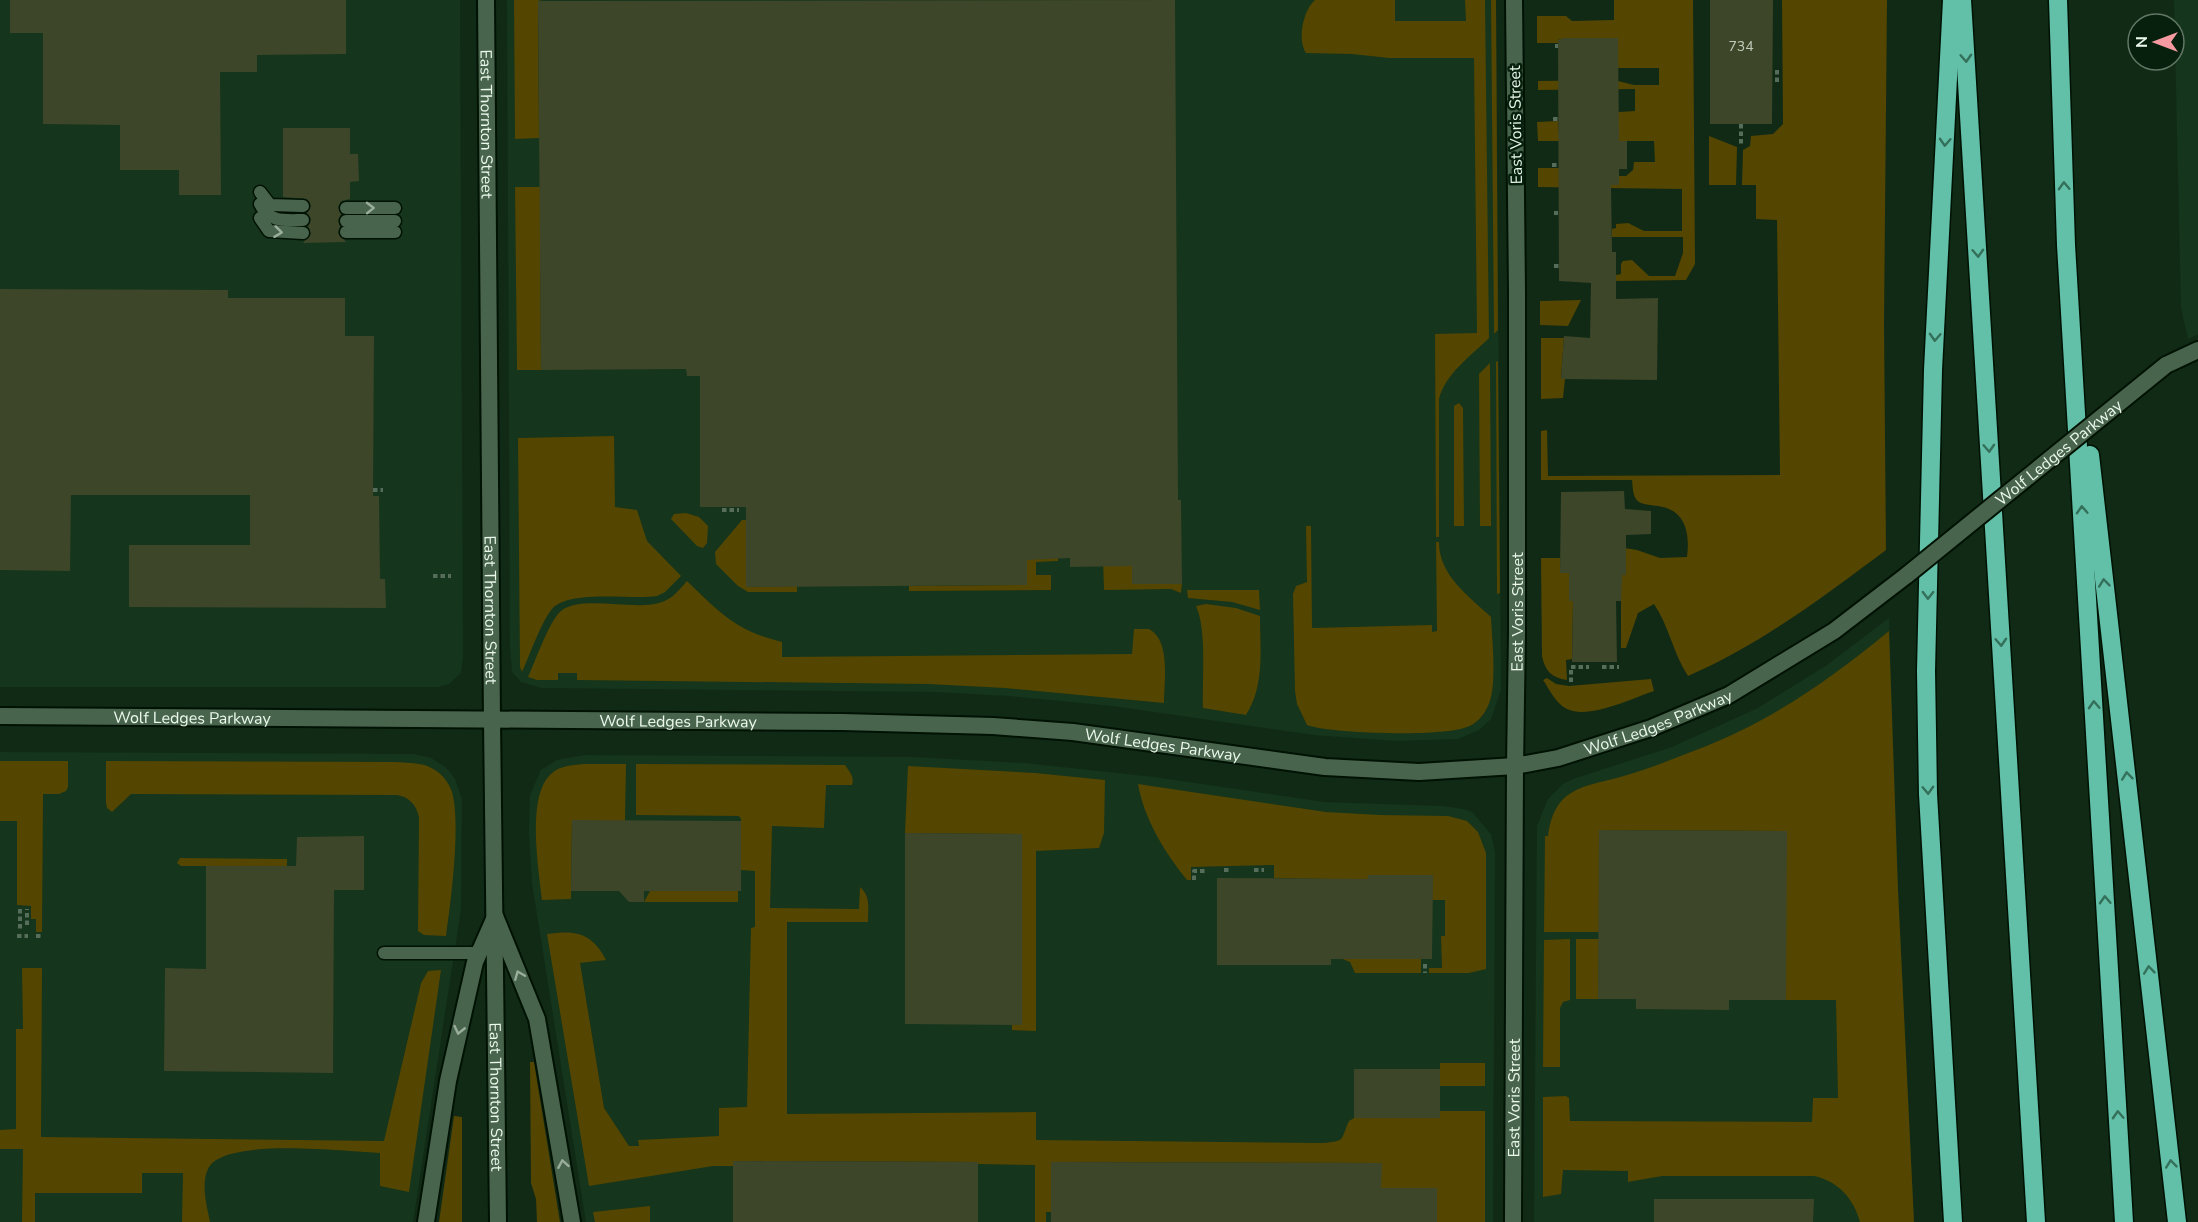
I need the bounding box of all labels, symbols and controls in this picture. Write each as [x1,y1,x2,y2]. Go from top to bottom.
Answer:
north arrow [2126,12,2186,72]
text: N [2131,36,2153,48]
house number: 734 [1728,37,1754,56]
street label: East Thornton Street [474,49,498,199]
one-way arrow [1959,54,1972,63]
street label: East Voris Street [1504,65,1528,185]
one-way arrow [1938,138,1951,147]
one-way arrow [2058,182,2070,191]
one-way arrow [366,202,375,214]
one-way arrow [274,225,283,237]
one-way arrow [1971,249,1984,258]
one-way arrow [1928,333,1941,342]
street label: Wolf Ledges Parkway [1991,394,2128,511]
one-way arrow [1983,443,1996,452]
one-way arrow [2076,506,2089,515]
street label: East Thornton Street [478,535,502,685]
street label: East Voris Street [1506,552,1529,672]
one-way arrow [2099,578,2111,587]
one-way arrow [1921,590,1934,599]
one-way arrow [1994,638,2007,647]
street label: Wolf Ledges Parkway [1581,684,1737,761]
one-way arrow [2087,701,2100,710]
street label: Wolf Ledges Parkway [113,707,272,730]
street label: Wolf Ledges Parkway [599,710,758,733]
street label: Wolf Ledges Parkway [1083,724,1243,767]
one-way arrow [2121,772,2133,781]
one-way arrow [1922,785,1934,794]
one-way arrow [2099,895,2112,904]
one-way arrow [2143,966,2155,975]
one-way arrow [514,970,526,981]
street label: East Thornton Street [484,1022,507,1172]
one-way arrow [454,1025,467,1035]
street label: East Voris Street [1503,1038,1526,1158]
one-way arrow [2112,1111,2125,1120]
one-way arrow [2165,1159,2177,1168]
one-way arrow [557,1160,570,1170]

